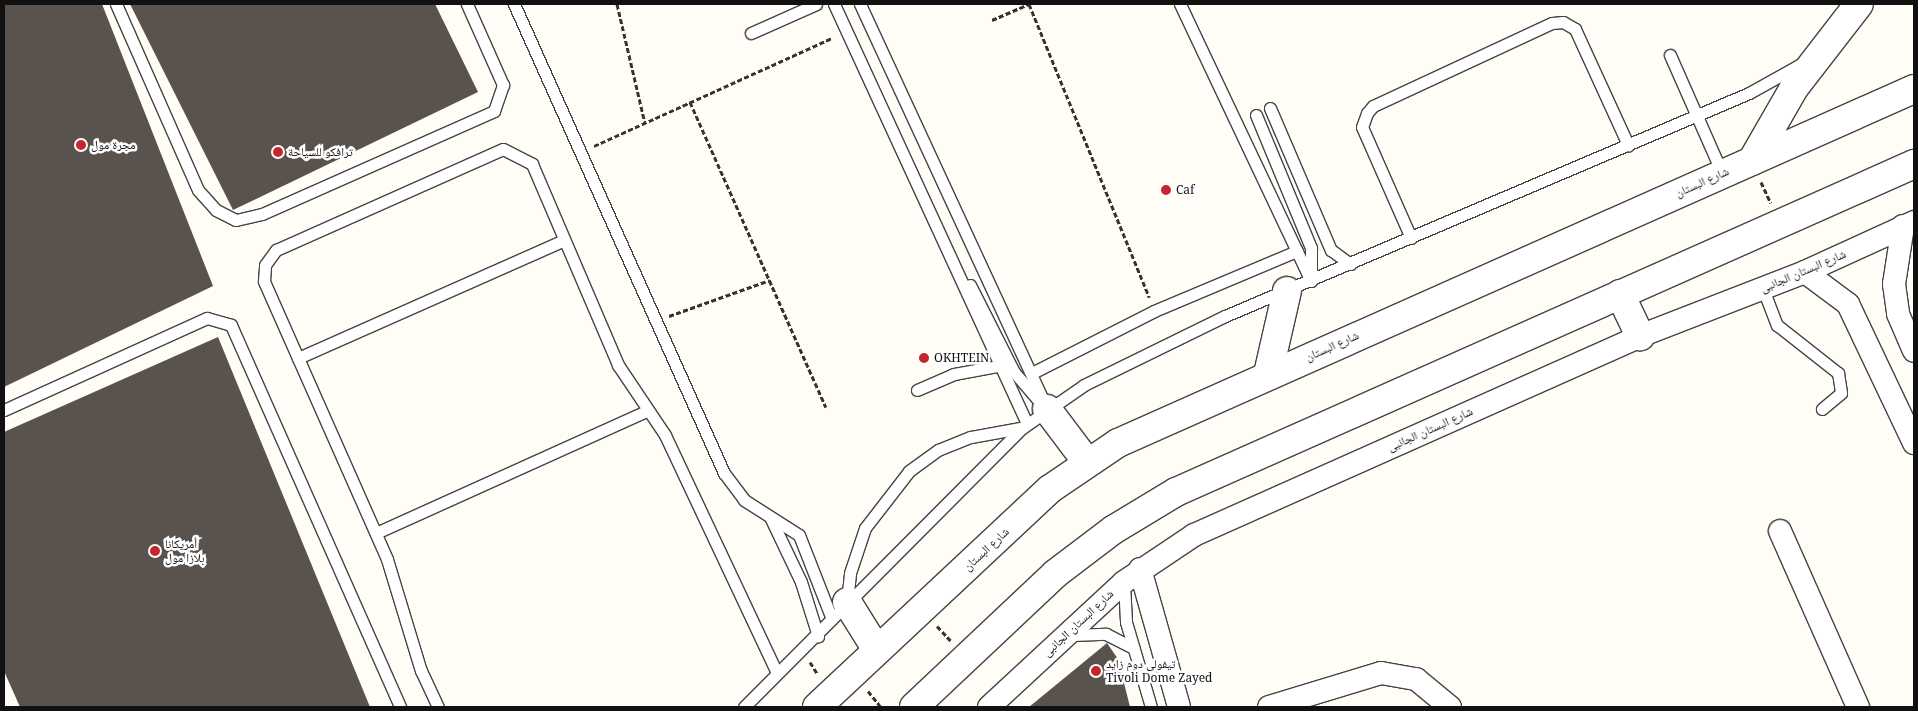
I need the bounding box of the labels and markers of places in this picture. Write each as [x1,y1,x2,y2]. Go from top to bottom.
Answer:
place label: مجرة مول [91,138,136,152]
marker: مجرة مول [75,139,87,151]
place label: ترافكو للسياحة [288,145,353,159]
marker: ترافكو للسياحة [272,146,284,158]
place label: Caf [1176,183,1195,197]
marker: Caf [1160,184,1172,196]
place label: OKHTEIN [934,351,989,365]
marker: OKHTEIN [918,352,930,364]
place label: أمريكانا بلازا مول [165,537,204,565]
marker: أمريكانا بلازا مول [149,545,161,557]
place label: تيفولى دوم زايد Tivoli Dome Zayed [1106,657,1212,685]
marker: تيفولى دوم زايد Tivoli Dome Zayed [1090,665,1102,677]

